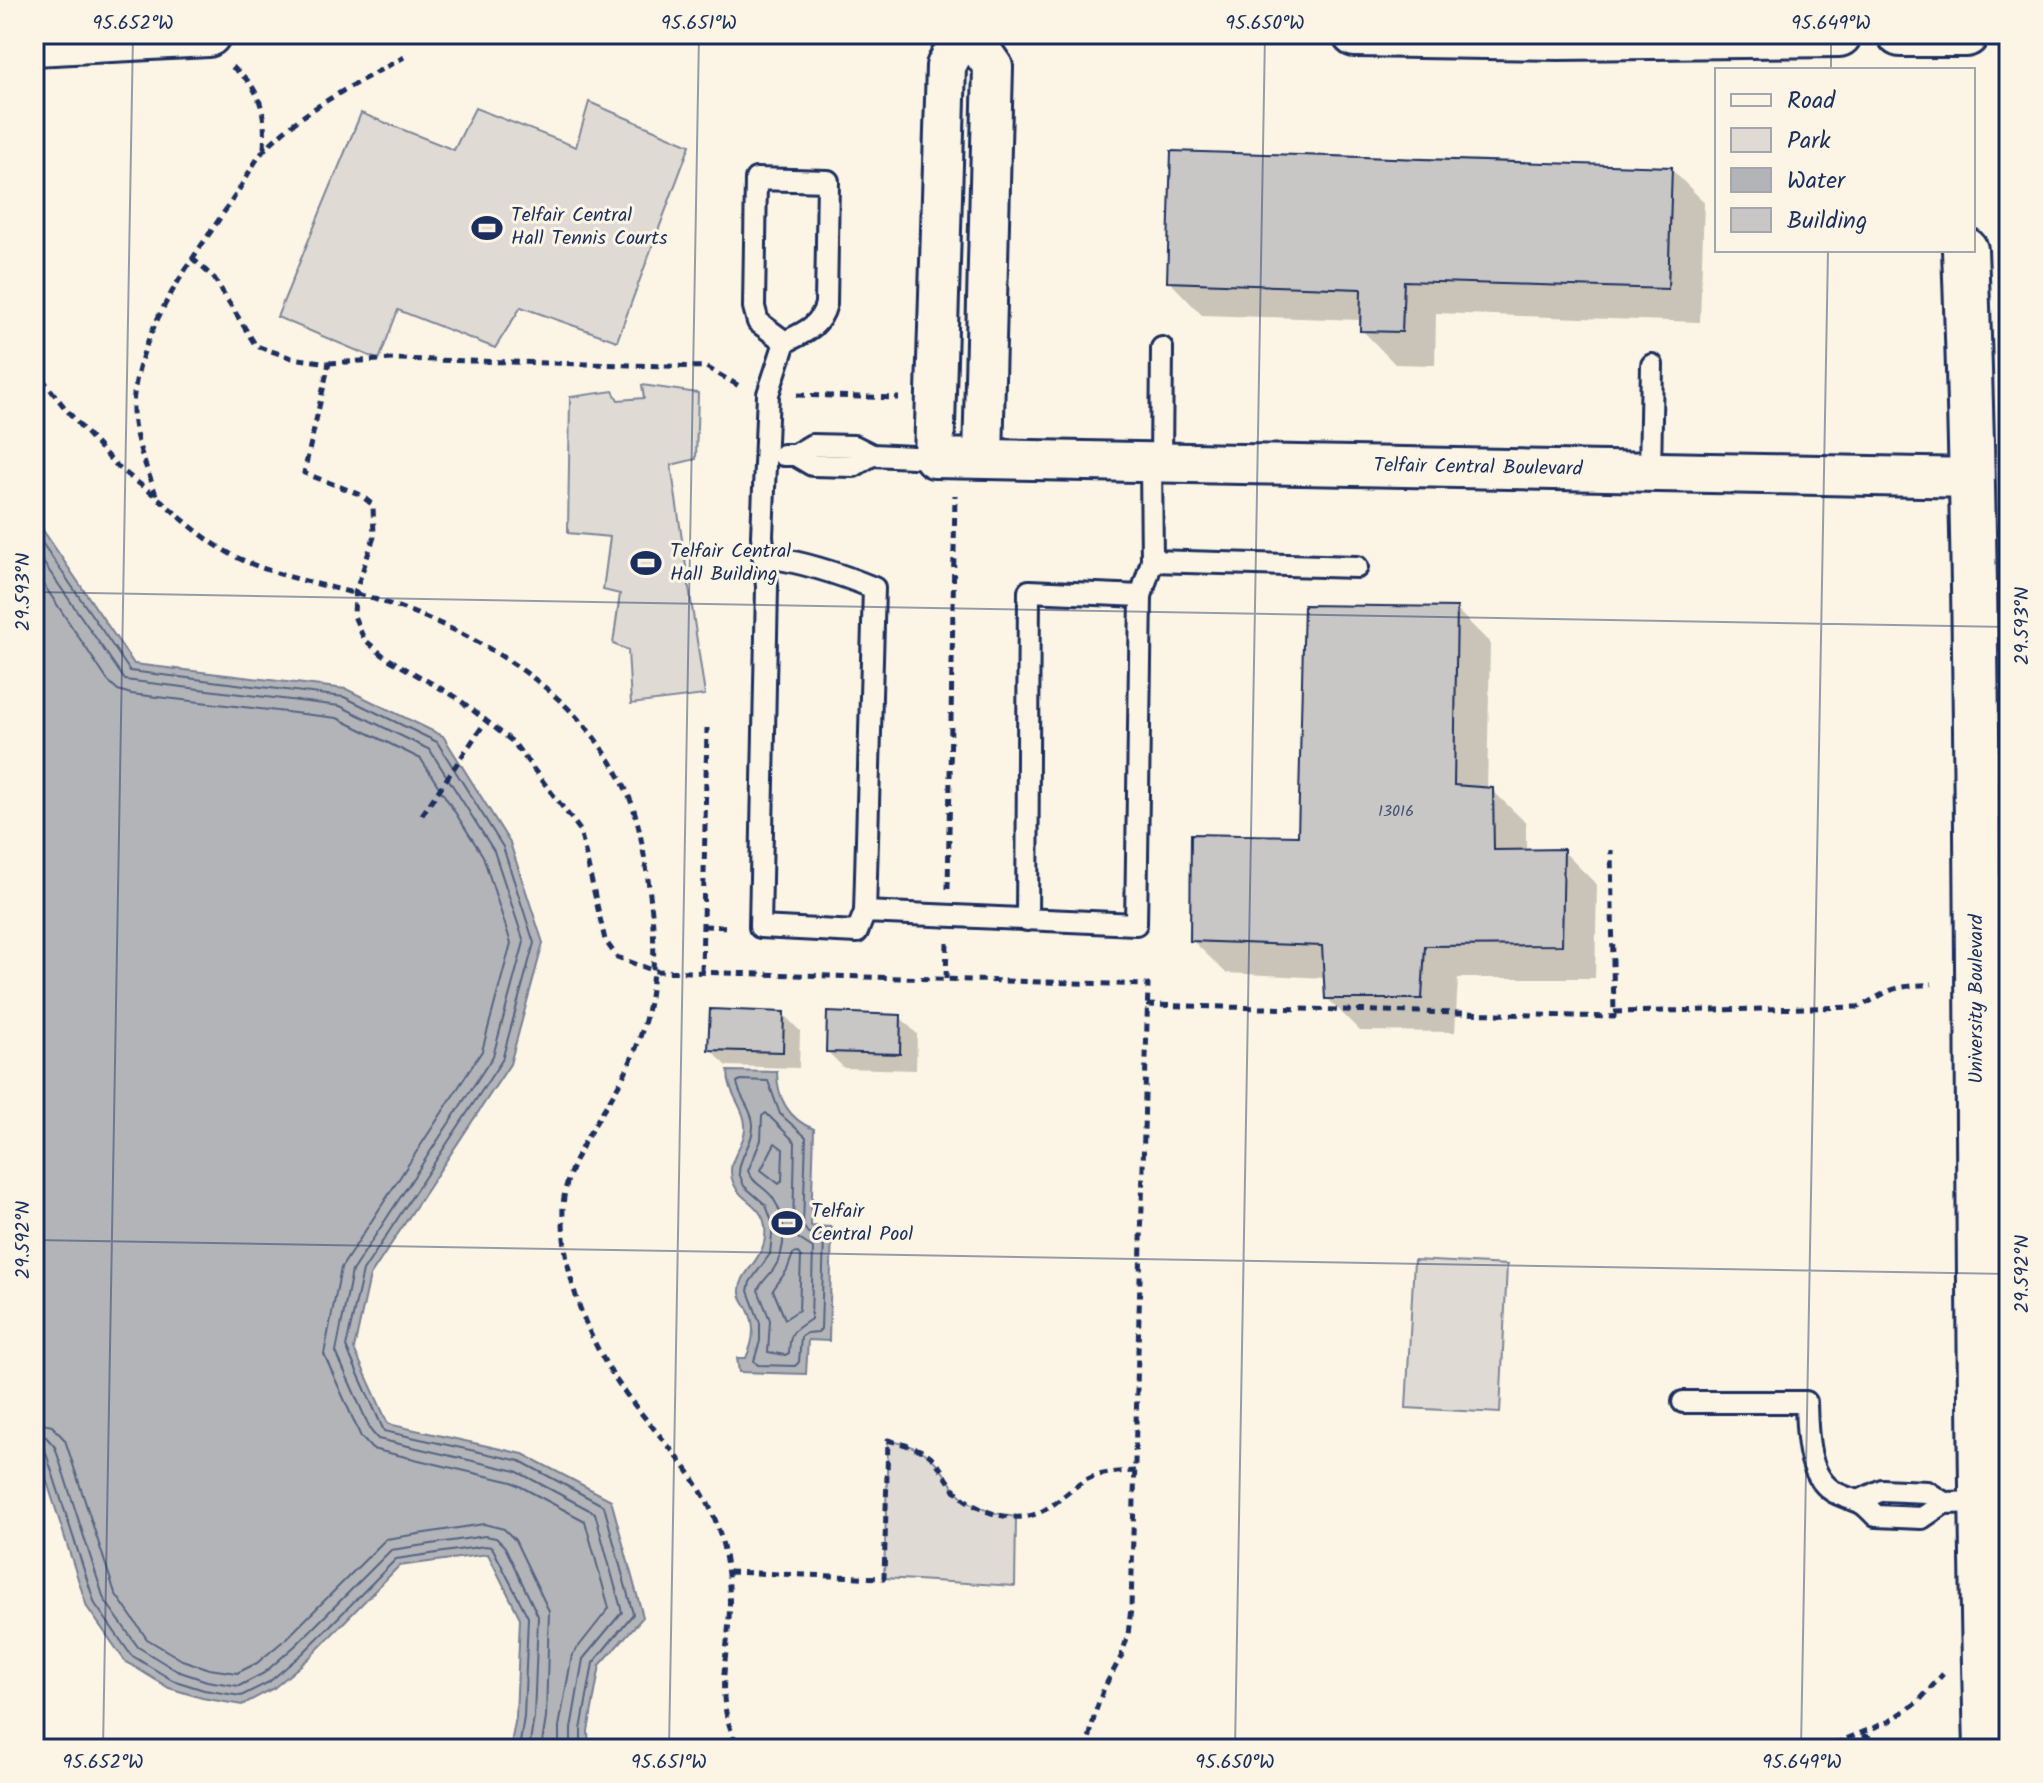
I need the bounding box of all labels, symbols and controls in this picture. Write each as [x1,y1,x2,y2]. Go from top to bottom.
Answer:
text: 95.652°W [92,8,174,40]
text: 95.651°W [661,8,737,40]
text: 95.650°W [1225,8,1305,40]
text: 95.649°W [1791,8,1871,40]
legend [1715,68,1975,252]
text: Road [1787,82,1836,121]
text: Park [1787,122,1831,161]
text: Water [1787,162,1847,201]
place label: Telfair Central Hall Tennis Courts [511,200,668,255]
text: Building [1787,202,1867,241]
sports icon: Telfair Central Hall Tennis Courts [470,211,504,245]
street label: Telfair Central Boulevard [1373,450,1584,486]
place label: Telfair Central Hall Building [670,536,791,591]
sports icon: Telfair Central Hall Building [629,546,663,580]
text: 29.593°N [8,553,40,631]
text: 29.593°N [2007,587,2039,665]
house number: 13016 [1378,799,1414,824]
street label: University Boulevard [1961,913,1993,1084]
place label: Telfair Central Pool [811,1196,913,1251]
text: 29.592°N [8,1201,40,1279]
sports icon: Telfair Central Pool [770,1206,804,1240]
text: 29.592°N [2007,1235,2039,1313]
text: 95.652°W [62,1747,144,1779]
text: 95.651°W [631,1747,707,1779]
text: 95.650°W [1195,1747,1275,1779]
text: 95.649°W [1762,1747,1842,1779]

